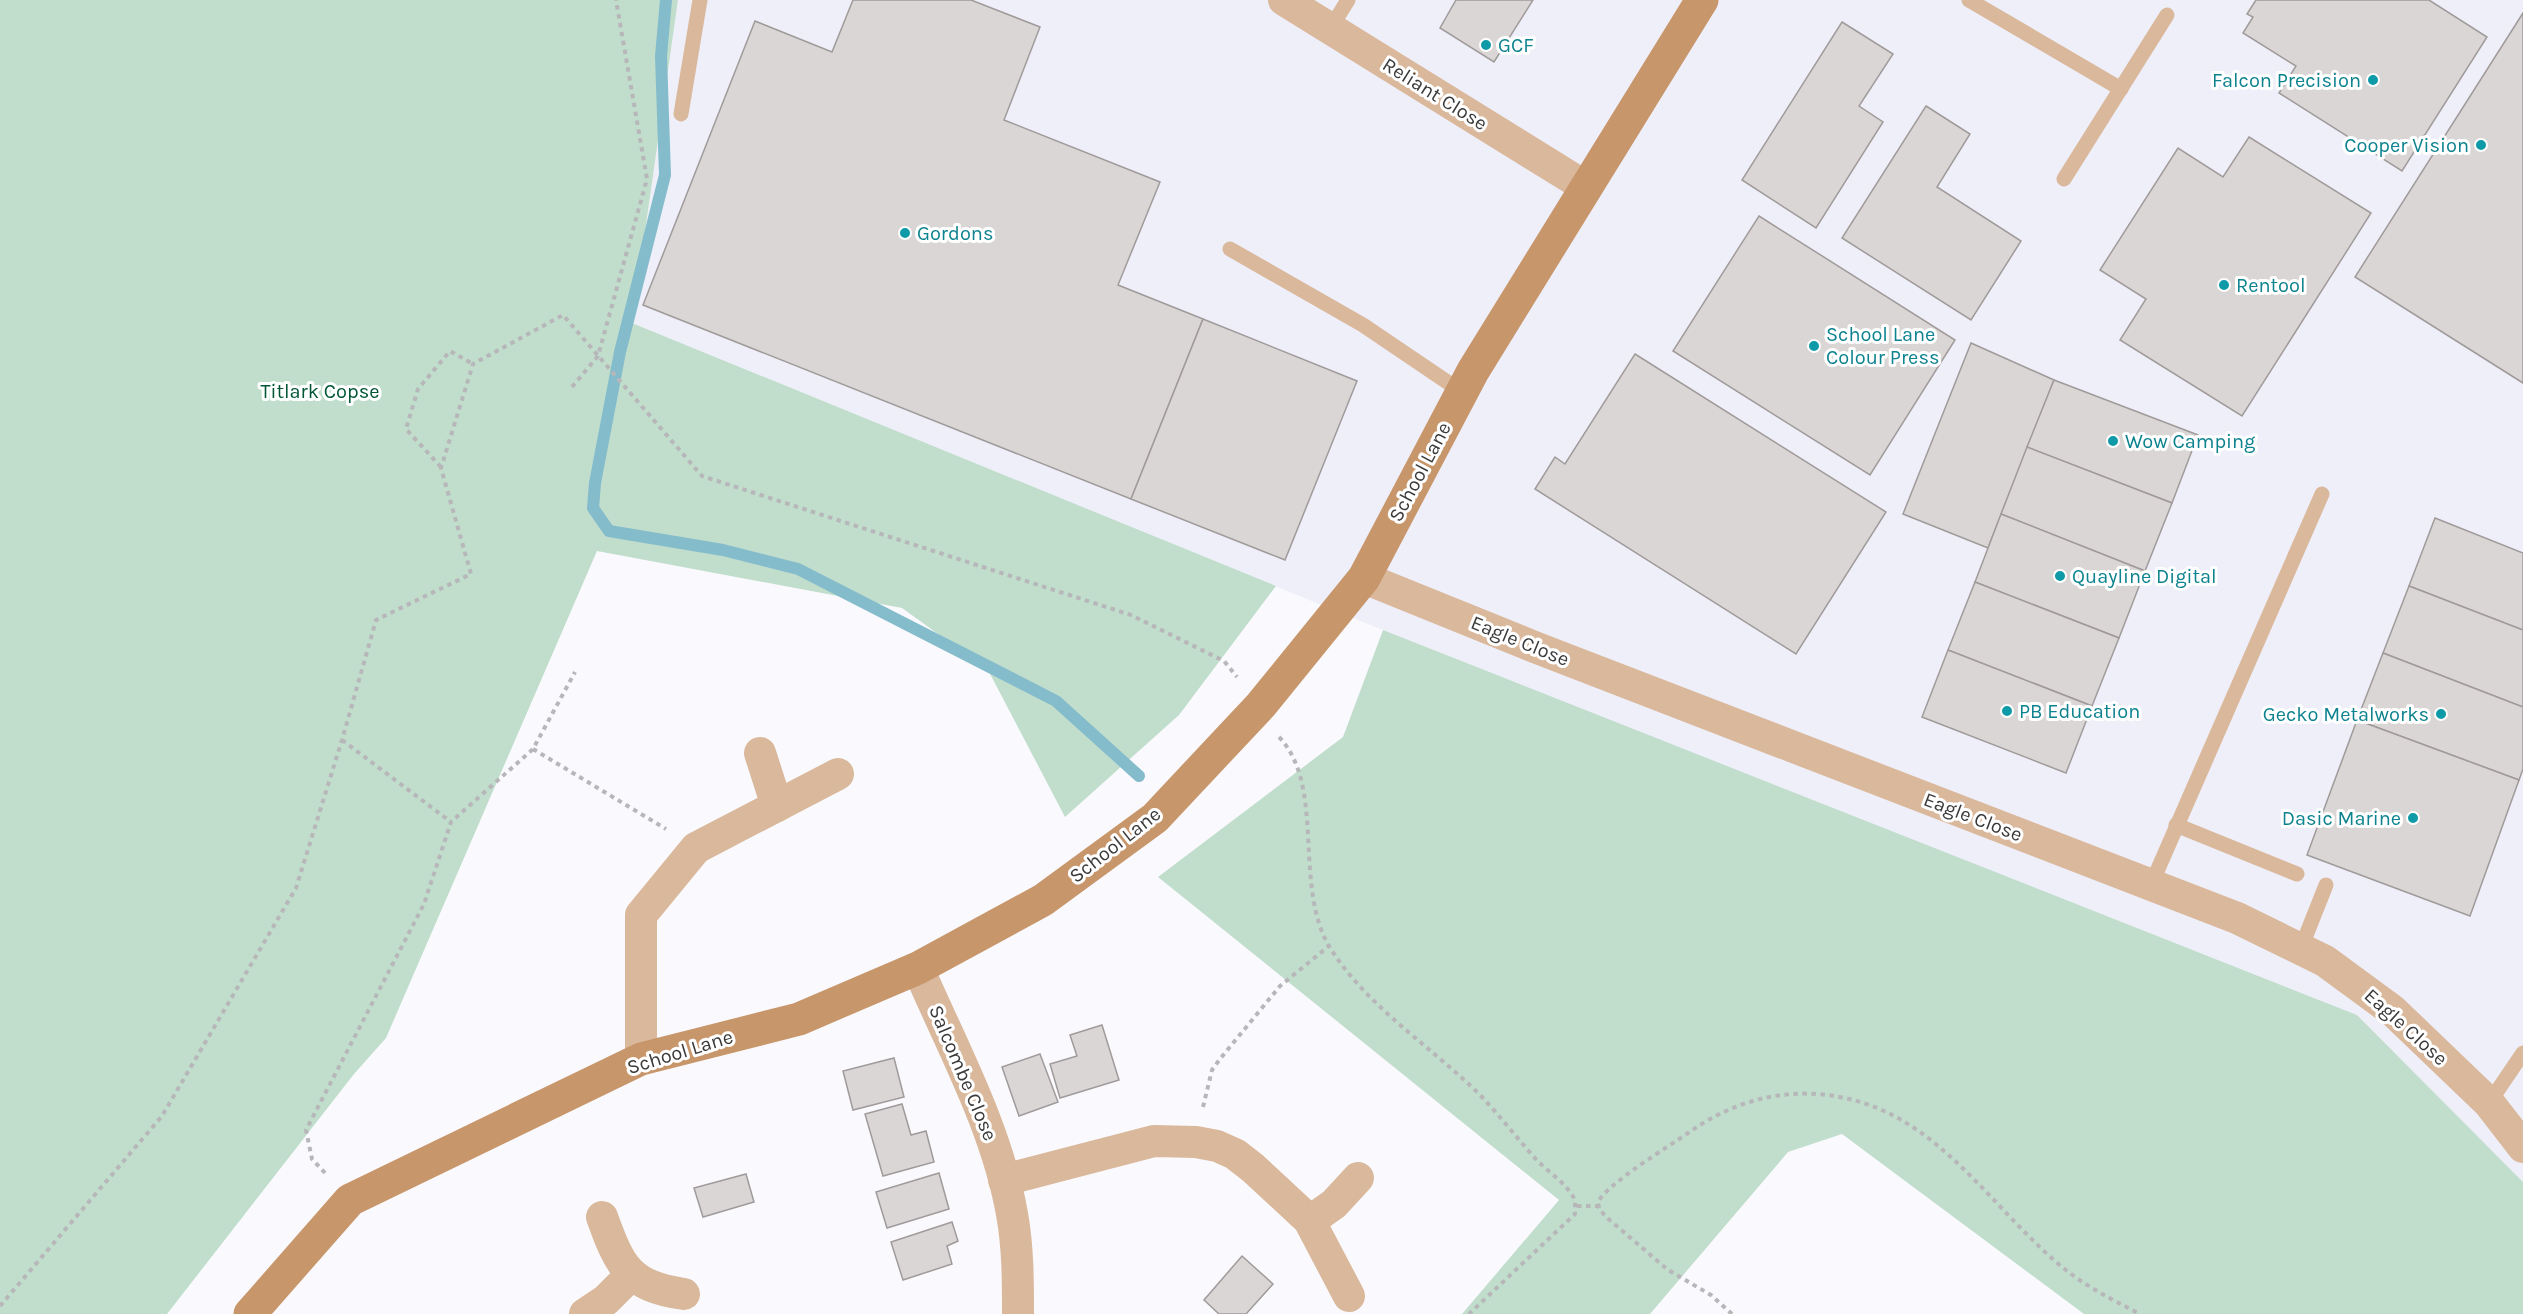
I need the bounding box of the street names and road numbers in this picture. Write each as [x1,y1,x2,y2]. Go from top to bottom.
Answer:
street label: Reliant Close [1378,53,1492,135]
street label: School Lane [1384,418,1456,526]
street label: Eagle Close [1468,611,1572,671]
street label: Eagle Close [1920,788,2026,846]
street label: School Lane [1065,802,1165,888]
street label: Eagle Close [2360,984,2452,1070]
street label: Salcombe Close [924,1002,1002,1144]
street label: School Lane [624,1025,736,1079]

